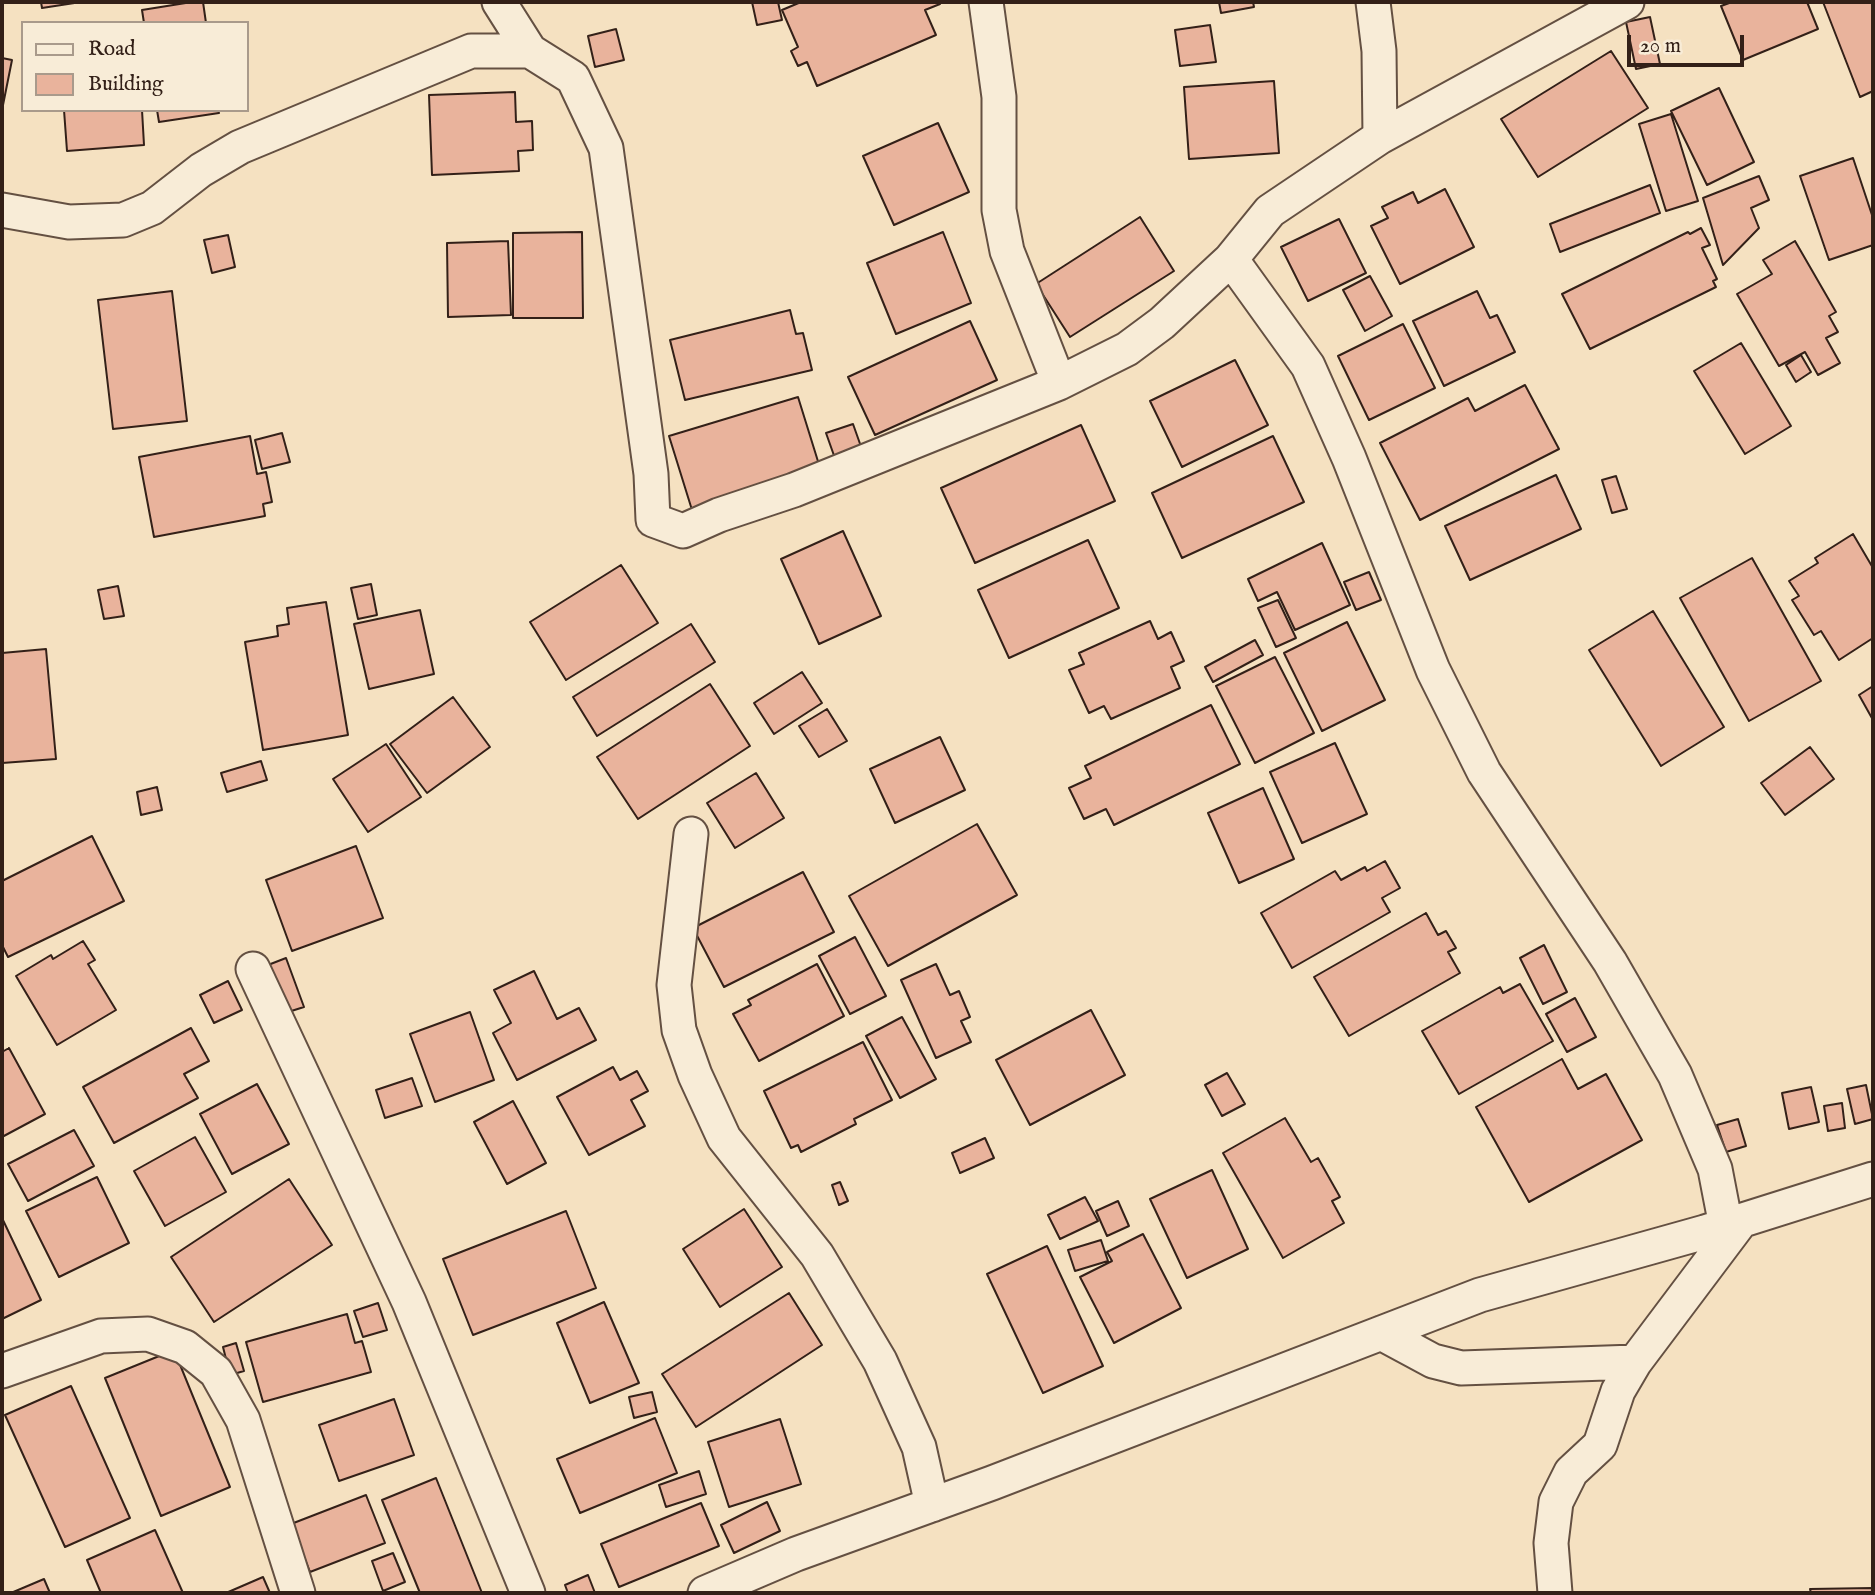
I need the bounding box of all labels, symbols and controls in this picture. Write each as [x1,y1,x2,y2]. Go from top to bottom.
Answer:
legend [21,21,248,112]
scale bar [1630,21,1747,65]
text: 20 m [1640,33,1681,60]
text: Road [88,36,135,63]
text: Building [88,71,163,98]

